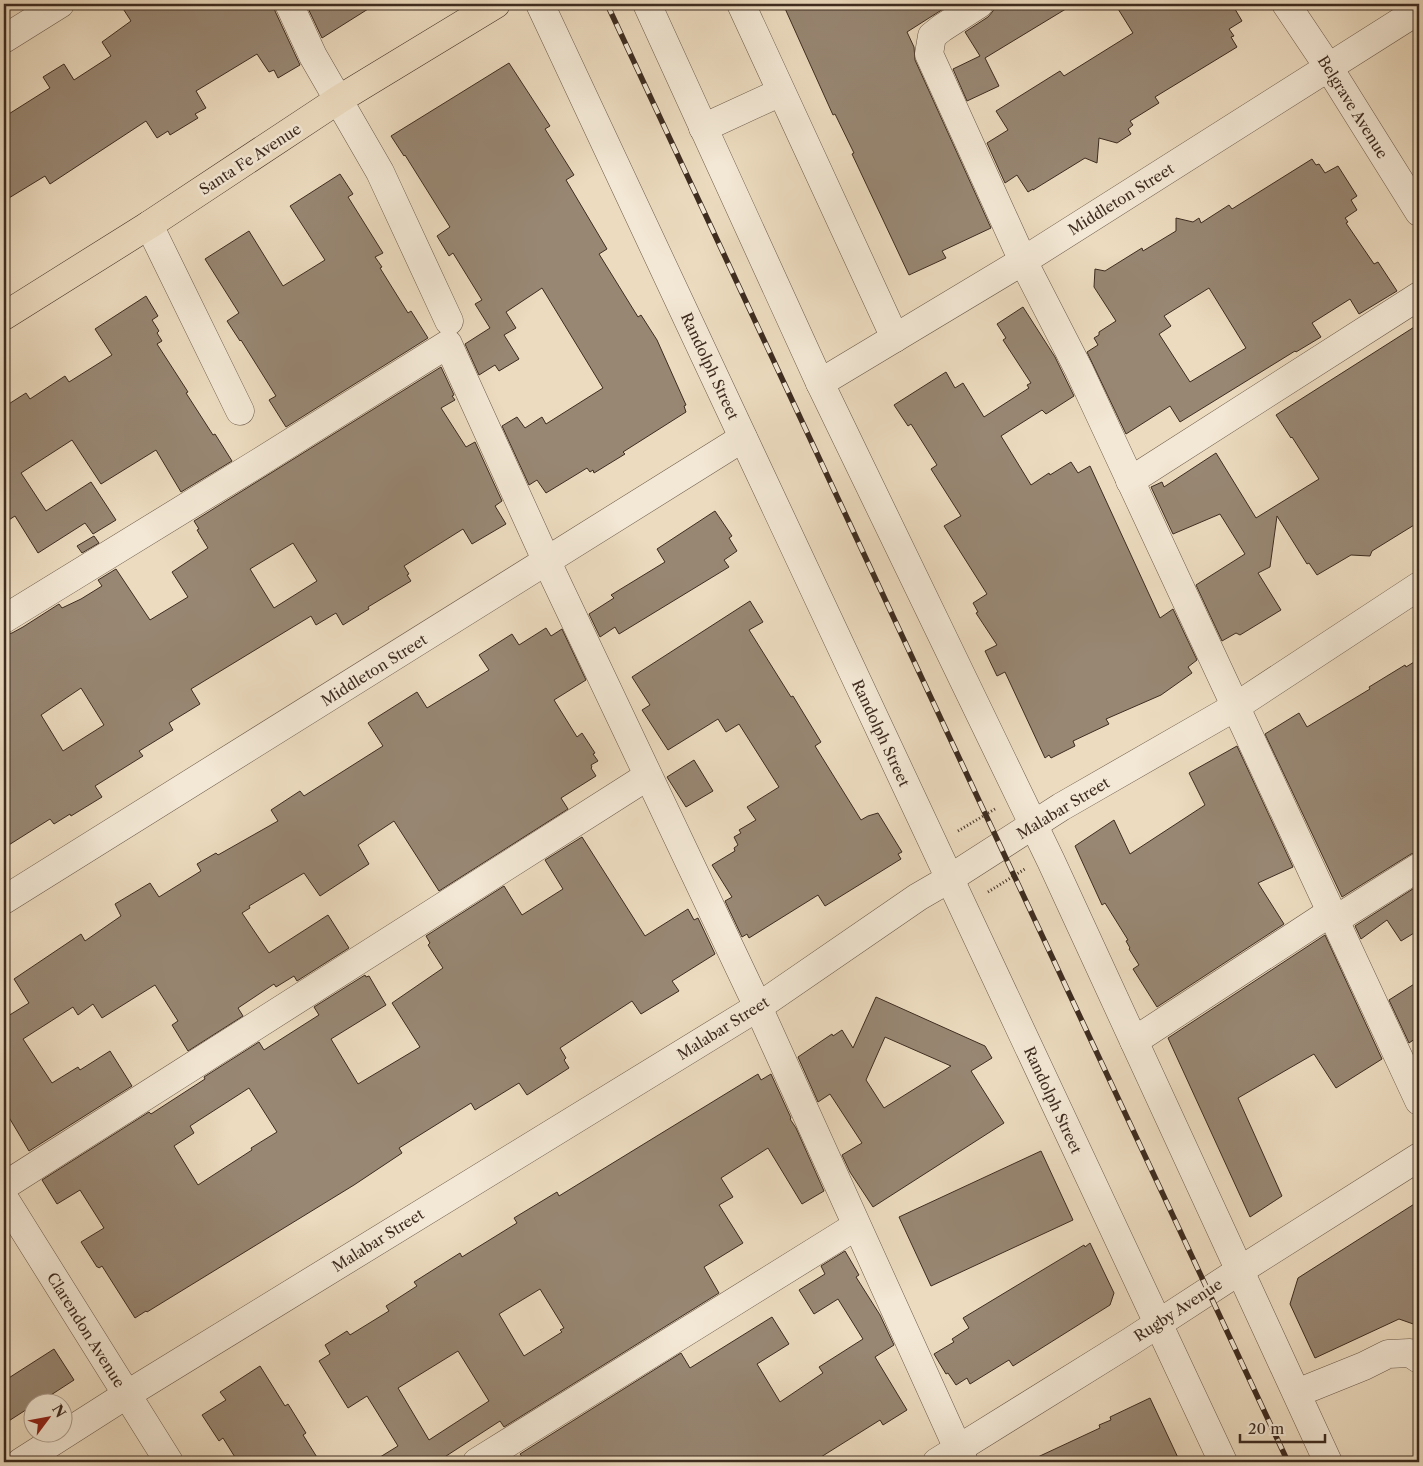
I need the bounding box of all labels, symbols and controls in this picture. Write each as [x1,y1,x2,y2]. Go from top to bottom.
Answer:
street label: Belgrave Avenue [1314,52,1392,162]
street label: Santa Fe Avenue [196,119,304,199]
street label: Middleton Street [1065,158,1178,239]
street label: Randolph Street [677,309,743,423]
street label: Middleton Street [318,629,431,710]
street label: Randolph Street [848,676,914,790]
street label: Malabar Street [1013,773,1113,843]
street label: Malabar Street [674,992,773,1064]
street label: Randolph Street [1020,1043,1086,1157]
street label: Malabar Street [329,1204,428,1276]
street label: Clarendon Avenue [43,1269,129,1391]
street label: Rugby Avenue [1130,1274,1226,1346]
north arrow [22,1394,72,1444]
text: N [48,1401,70,1421]
scale bar [1240,1411,1326,1443]
text: 20 m [1248,1419,1284,1438]

